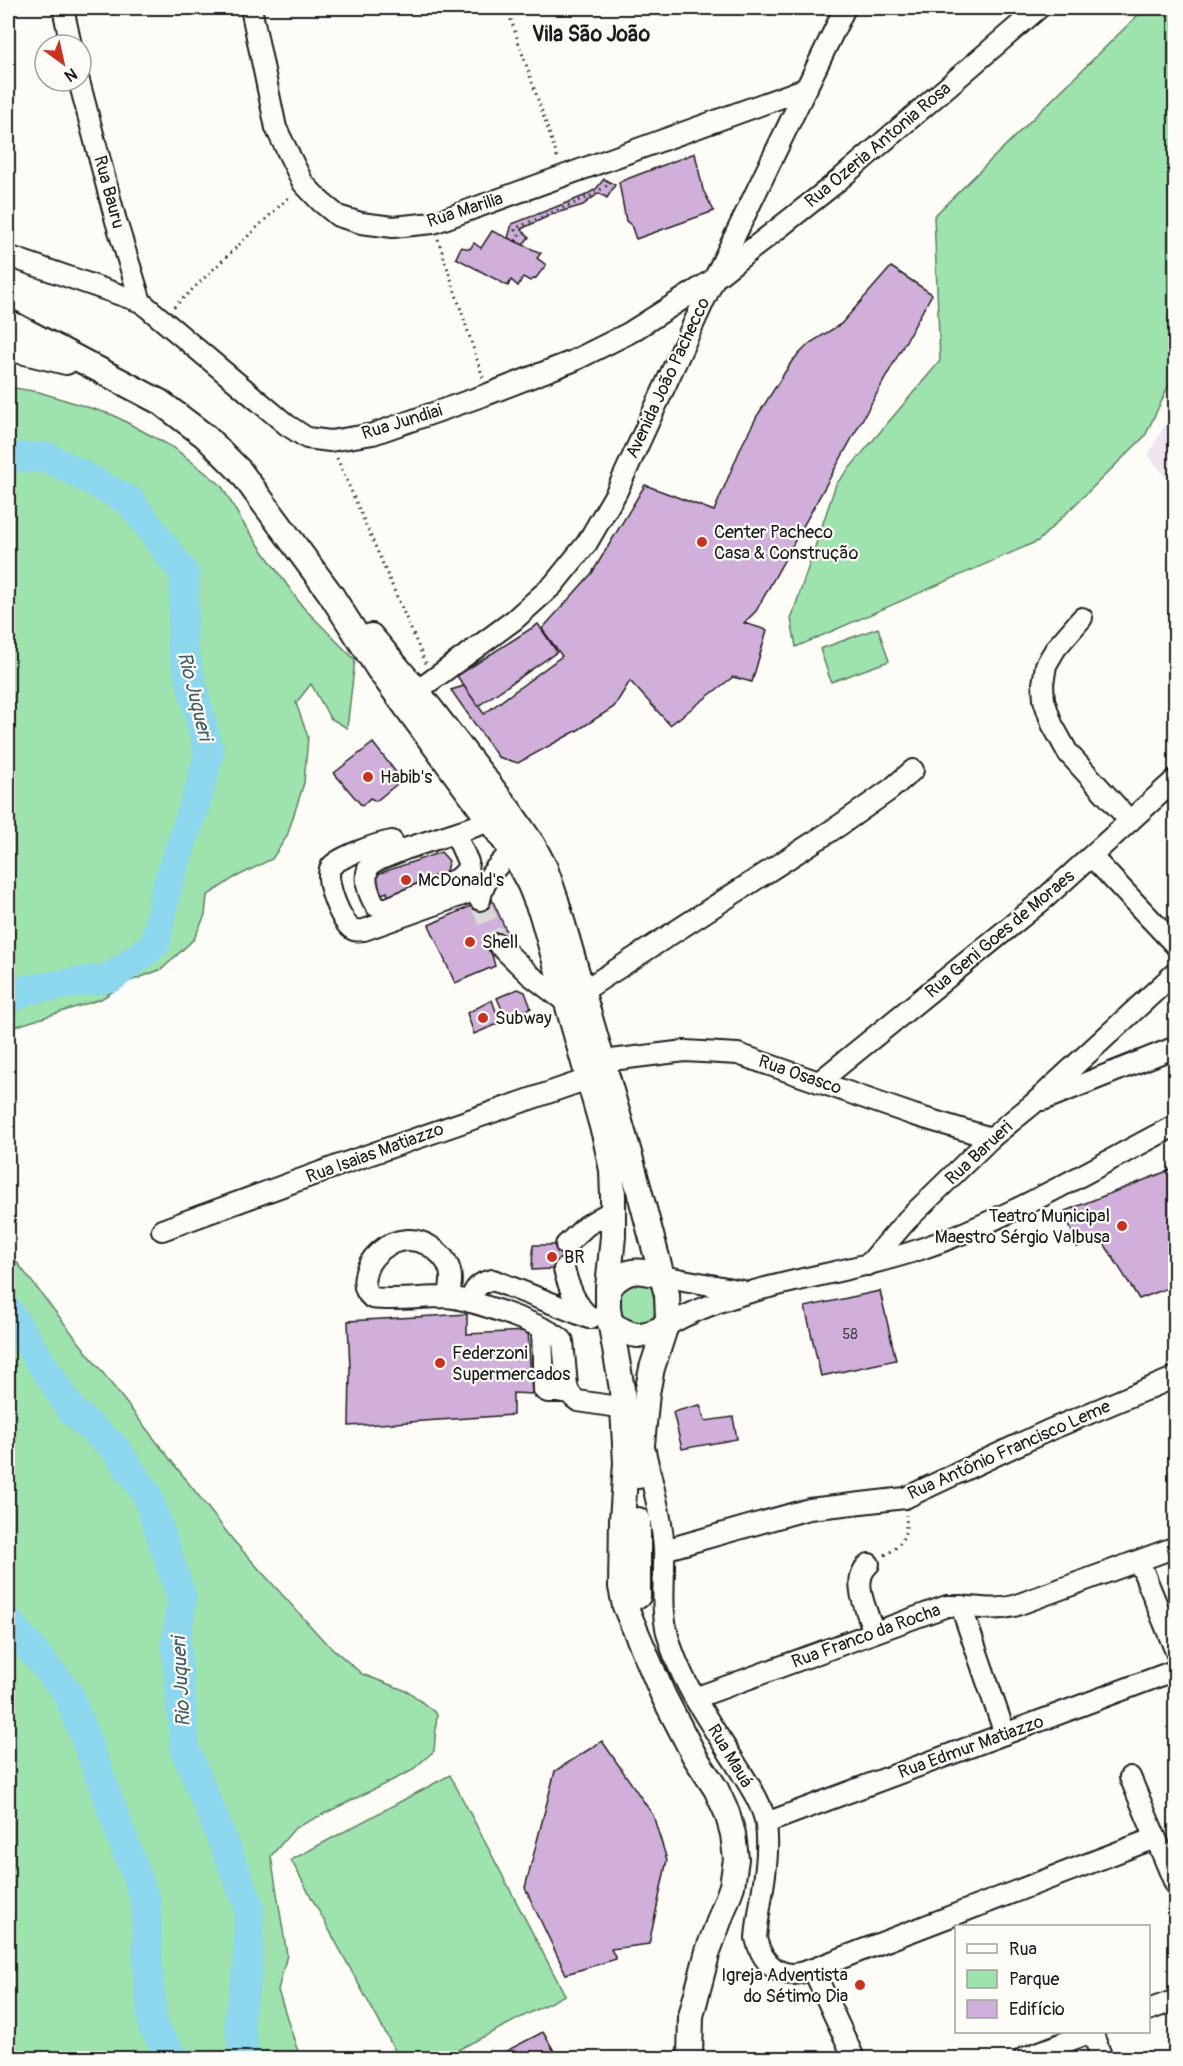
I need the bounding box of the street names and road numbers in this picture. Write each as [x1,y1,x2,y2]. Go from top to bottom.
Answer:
street label: Rua Ozeria Antonia Rosa [800,77,956,213]
street label: Rua Bauru [88,153,130,231]
street label: Rua Marilia [424,187,506,233]
street label: Avenida João Pachecco [621,294,716,462]
street label: Rua Jundiai [359,399,445,445]
street label: Rua Geni Goes de Moraes [921,865,1079,1003]
street label: Rua Osasco [755,1050,845,1100]
street label: Rua Barueri [940,1116,1018,1190]
street label: Rua Isaias Matiazzo [303,1117,447,1189]
street label: Rua Antônio Francisco Leme [904,1395,1114,1505]
street label: Rua Franco da Rocha [788,1598,944,1674]
street label: Rua Edmur Matiazzo [895,1710,1047,1784]
street label: Rua Mauá [702,1720,758,1792]

